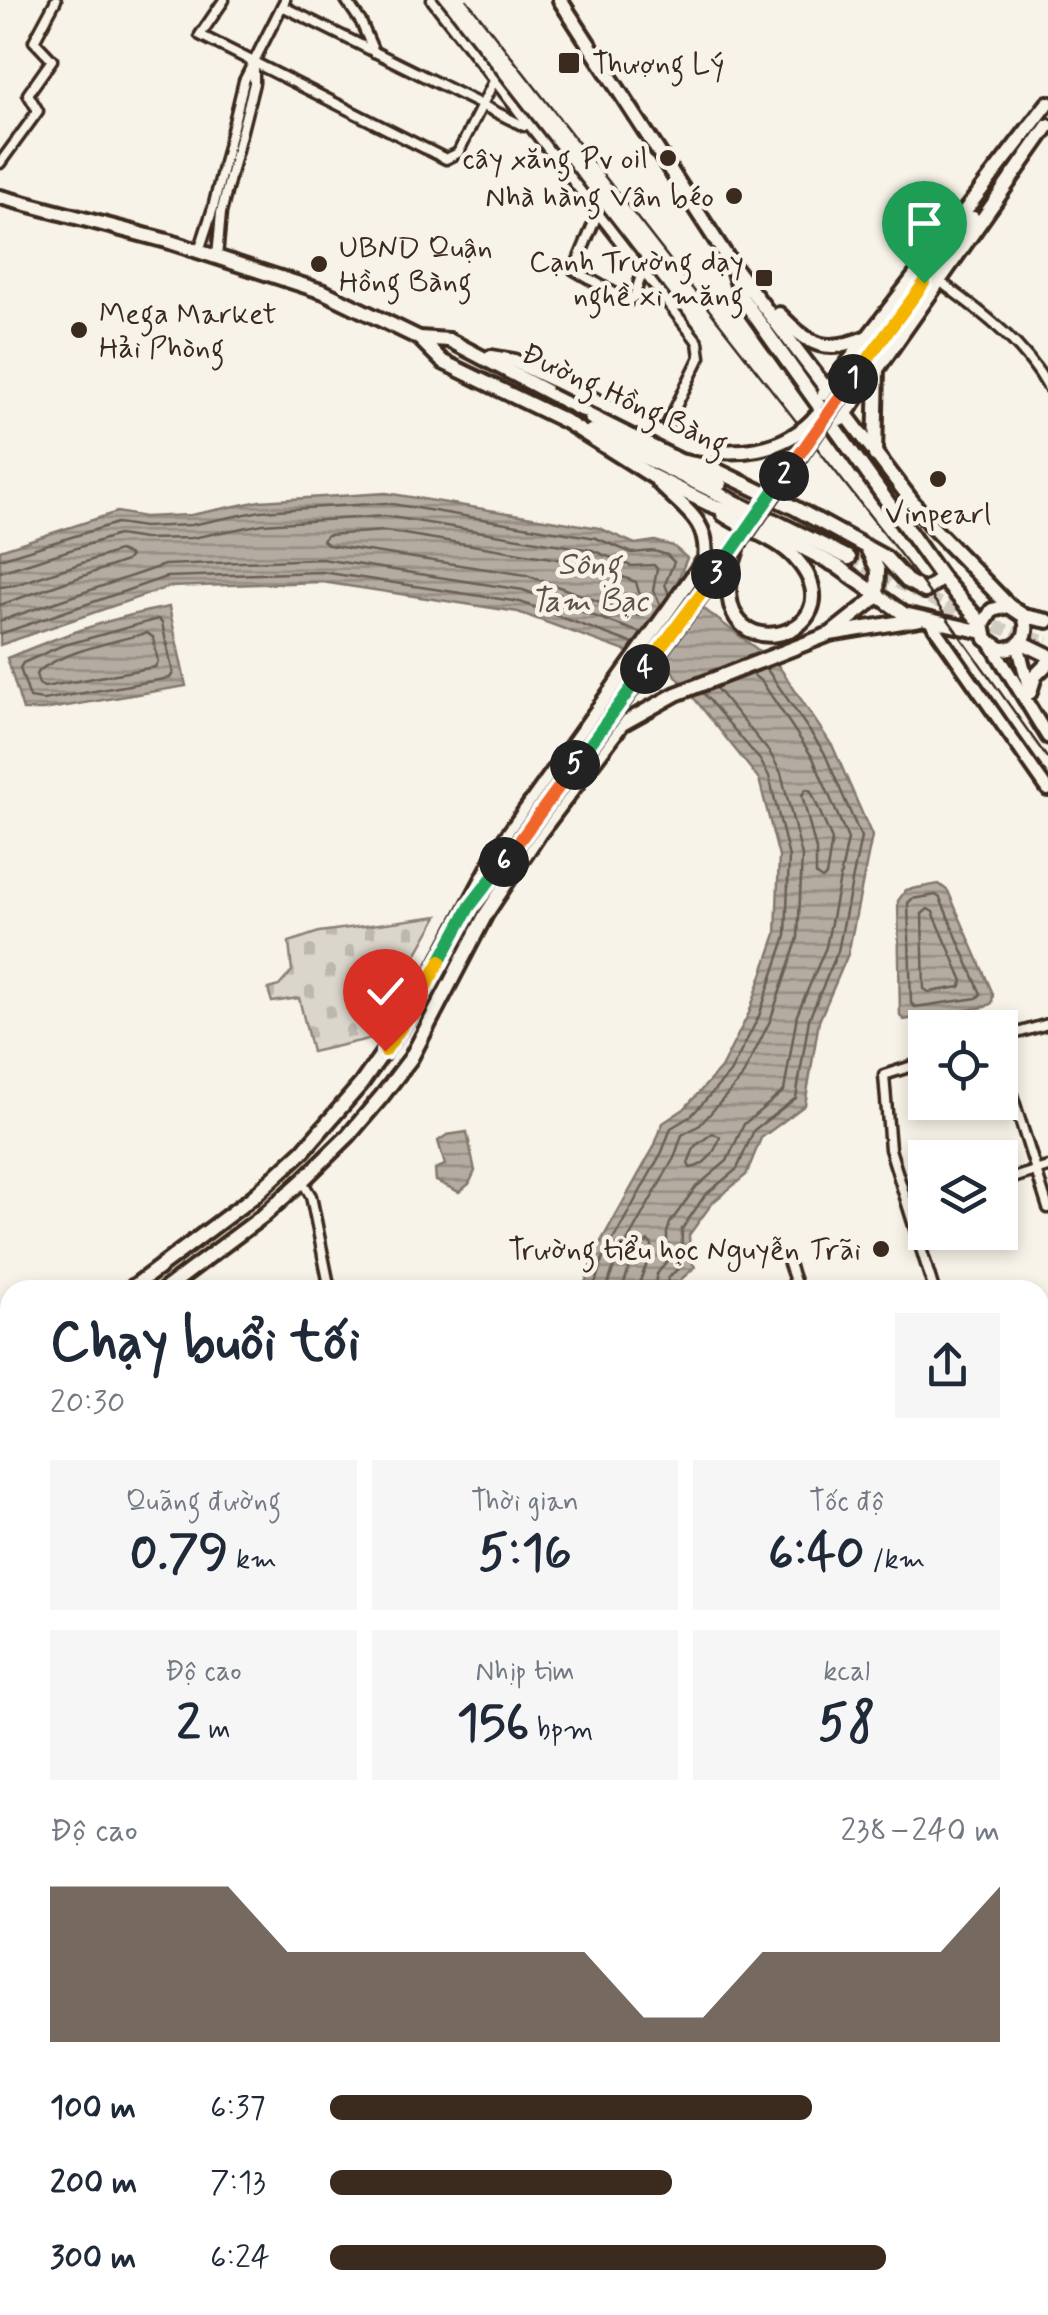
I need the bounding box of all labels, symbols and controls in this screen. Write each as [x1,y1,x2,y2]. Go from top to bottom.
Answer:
place label: Thượng Lý [592,45,725,87]
marker: Thượng Lý [556,50,582,76]
place label: cây xăng Pv oil [463,140,648,182]
marker: cây xăng Pv oil [657,147,679,169]
place label: Nhà hàng Vân béo [485,178,714,220]
pin [882,181,967,284]
marker: Nhà hàng Vân béo [723,185,745,207]
icon: arrive [897,196,952,251]
place label: UBND Quận Hồng Bàng [339,229,493,305]
place label: Cạnh Trường dạy nghề xi măng [529,243,744,319]
marker: UBND Quận Hồng Bàng [308,253,330,275]
marker: Cạnh Trường dạy nghề xi măng [753,267,775,289]
place label: Mega Market Hải Phòng [99,295,277,371]
marker: Mega Market Hải Phòng [68,319,90,341]
street label: Đường Hồng Bàng [514,334,734,467]
pin: 1 [828,354,878,404]
text: 1 [847,360,859,397]
pin: 2 [759,451,809,501]
text: 2 [777,457,791,494]
marker: Vinpearl [927,468,949,490]
place label: Vinpearl [885,495,991,534]
water label: Sông Tam Bạc [530,544,650,623]
pin: 3 [691,549,741,599]
text: 3 [710,555,722,592]
pin: 4 [620,644,670,694]
text: 4 [637,650,653,687]
pin: 5 [550,740,600,790]
text: 5 [567,746,583,783]
pin: 6 [479,837,529,887]
text: 6 [497,843,511,880]
pin [343,949,428,1052]
icon: check [358,964,413,1019]
map controls [908,1010,1018,1250]
button: locate [908,1010,1018,1120]
button: layers [908,1140,1018,1250]
place label: Trường tiểu học Nguyễn Trãi [508,1231,861,1273]
marker: Trường tiểu học Nguyễn Trãi [870,1238,892,1260]
text: Chạy buổi tối [50,1308,360,1380]
button: share [895,1313,1000,1418]
text: 20:30 [50,1382,125,1424]
text: Quãng đường [126,1484,281,1521]
text: Thời gian [471,1484,579,1521]
text: Tốc độ [809,1484,884,1521]
text: 0.79 [130,1521,228,1587]
text: 5:16 [478,1521,572,1587]
text: 6:40 [768,1521,865,1587]
text: km [228,1542,277,1579]
text: /km [865,1542,925,1579]
text: Độ cao [165,1654,242,1691]
text: Nhịp tim [475,1654,575,1691]
text: kcal [823,1654,870,1691]
text: 2 [176,1691,201,1757]
text: 156 [457,1691,529,1757]
text: 58 [818,1691,875,1757]
text: m [201,1712,231,1749]
text: bpm [529,1712,593,1749]
text: Độ cao [50,1810,138,1852]
text: 238–240 m [840,1810,1000,1852]
text: 100 m [50,2087,136,2129]
text: 6:37 [210,2087,266,2129]
text: 200 m [50,2162,137,2204]
text: 7:13 [210,2162,266,2204]
text: 300 m [50,2237,136,2279]
text: 6:24 [210,2237,270,2279]

